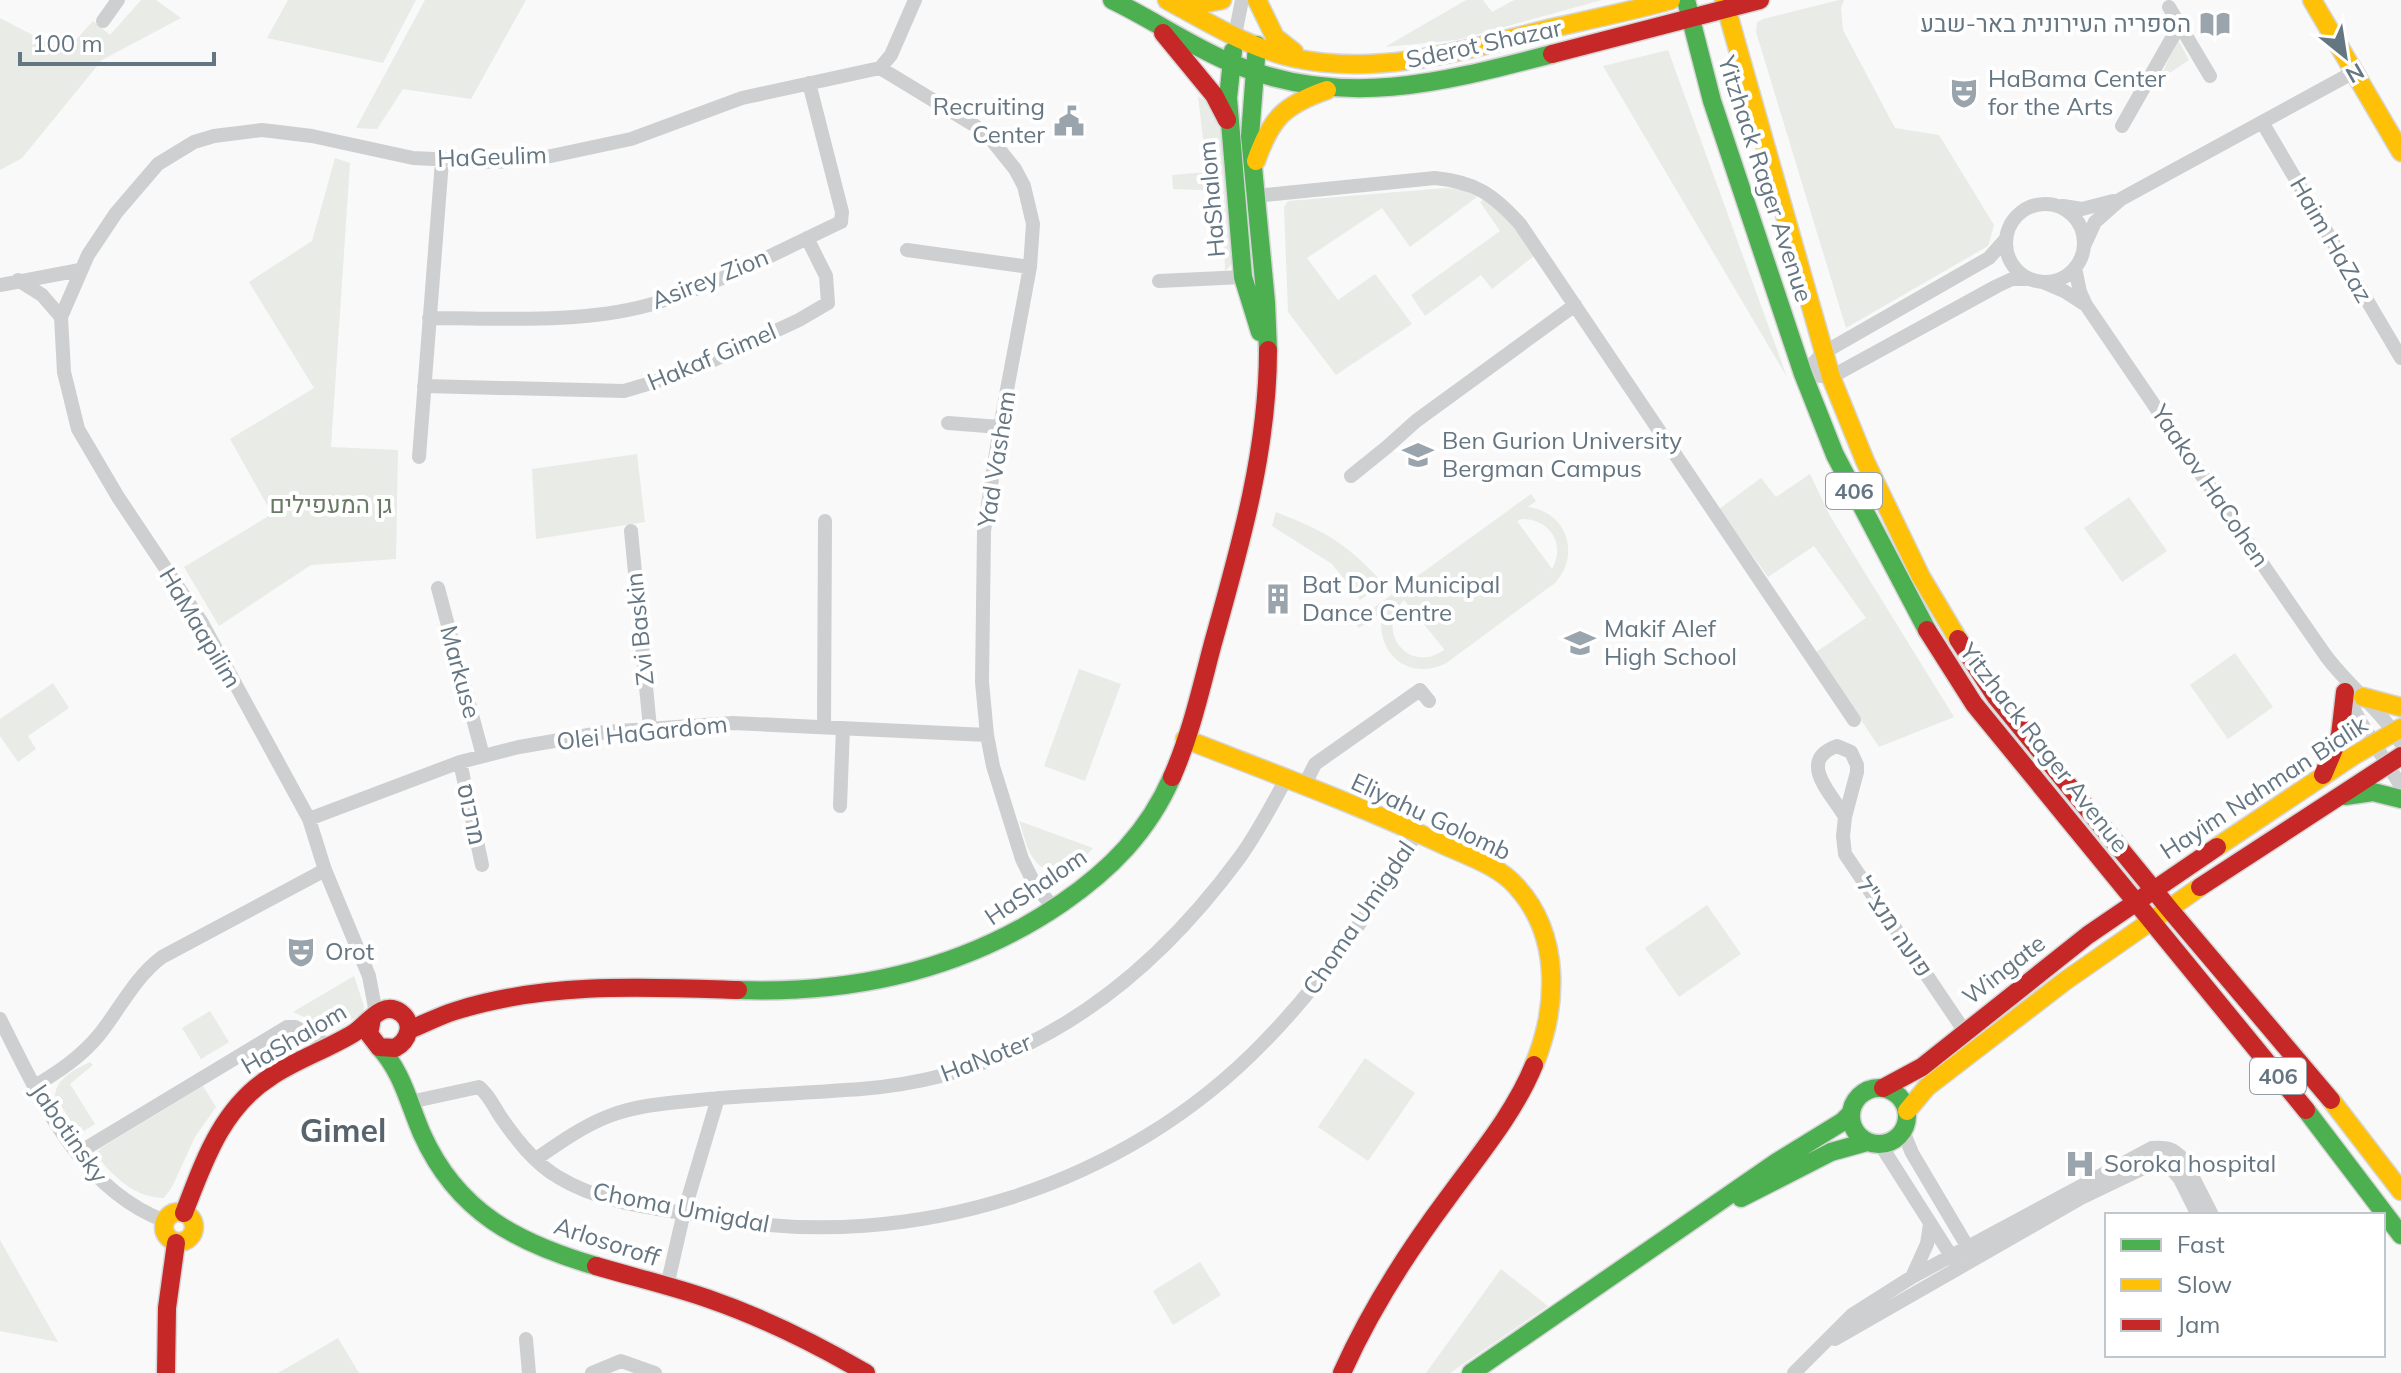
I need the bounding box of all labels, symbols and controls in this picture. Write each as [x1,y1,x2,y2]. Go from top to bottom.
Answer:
library icon: הספריה העירונית באר-שבע [2198,7,2232,41]
place label: הספריה העירונית באר-שבע [1920,8,2191,38]
street label: Sderot Shazar [1403,12,1565,74]
scale bar [20,16,214,66]
north arrow [2305,16,2385,96]
text: 100 m [32,28,103,58]
street label: Yitzhack Rager Avenue [1712,51,1820,306]
text: N [2341,57,2369,90]
place label: HaBama Center for the Arts [1988,63,2166,121]
theatre icon: HaBama Center for the Arts [1947,76,1981,110]
place label: Recruiting Center [933,91,1045,149]
public building icon: Recruiting Center [1052,104,1086,138]
street label: HaGeulim [437,139,547,173]
street label: HaShalom [1191,140,1231,259]
street label: Haim HaZaz [2284,172,2380,307]
street label: Asirey Zion [647,241,772,315]
street label: Hakaf Gimel [643,316,780,397]
street label: Yad Vashem [970,389,1022,530]
street label: Yaakov HaCohen [2145,398,2276,572]
place label: Ben Gurion University Bergman Campus [1442,425,1682,483]
school or university icon: Ben Gurion University Bergman Campus [1401,438,1435,472]
road number: 406 [1826,473,1882,509]
park label: גן המעפילים [270,489,392,519]
street label: HaMaapilim [153,562,248,693]
place label: Bat Dor Municipal Dance Centre [1302,569,1500,627]
street label: Zvi Baskin [618,571,660,687]
building icon: Bat Dor Municipal Dance Centre [1261,582,1295,616]
place label: Makif Alef High School [1604,613,1737,671]
street label: Markuse [434,622,488,721]
school or university icon: Makif Alef High School [1563,626,1597,660]
street label: Yitzhack Rager Avenue [1953,636,2136,858]
street label: Olei HaGardom [555,708,729,756]
street label: Hayim Nahman Bialik [2154,709,2373,865]
street label: Eliyahu Golomb [1347,766,1516,866]
street label: מרכוס [451,780,493,847]
street label: Choma Umigdal [1296,835,1421,1000]
street label: HaShalom [979,841,1092,931]
street label: פועה מנצ"ל [1850,870,1939,983]
street label: Wingate [1956,928,2051,1011]
theatre icon: Orot [284,935,318,969]
place label: Orot [325,936,374,966]
street label: HaShalom [235,996,352,1080]
street label: HaNoter [936,1026,1035,1088]
road number: 406 [2250,1058,2306,1094]
street label: Jabotinsky [25,1077,115,1188]
district label: Gimel [300,1110,386,1150]
hospital icon: Soroka hospital [2063,1147,2097,1181]
place label: Soroka hospital [2104,1148,2276,1178]
street label: Choma Umigdal [590,1175,772,1239]
street label: Arlosoroff [551,1210,665,1272]
legend [2105,1213,2385,1357]
text: Fast [2177,1229,2225,1259]
text: Slow [2177,1269,2232,1299]
text: Jam [2177,1309,2220,1339]

